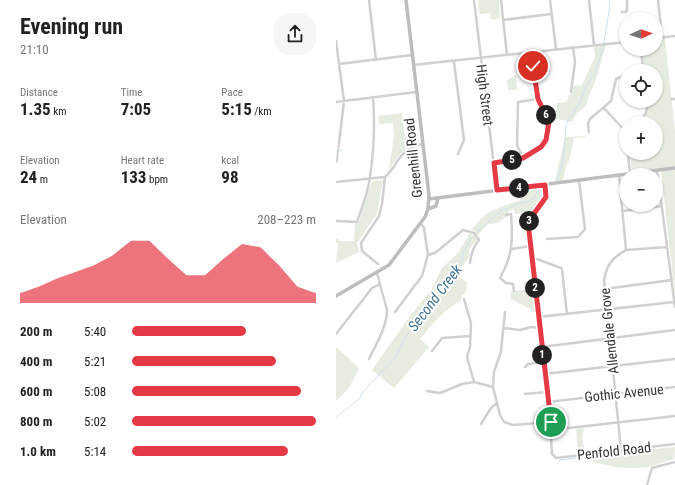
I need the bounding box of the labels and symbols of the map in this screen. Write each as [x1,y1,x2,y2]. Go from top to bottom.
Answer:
north arrow [619,12,663,56]
pin [516,49,550,83]
street label: High Street [473,63,497,127]
pin: 6 [536,105,556,125]
street label: Greenhill Road [401,117,425,199]
pin: 5 [502,150,522,170]
pin: 4 [509,178,529,198]
pin: 3 [519,211,539,231]
water label: Second Creek [404,261,466,335]
pin: 2 [525,278,545,298]
street label: Allendale Grove [596,287,621,375]
pin: 1 [532,345,552,365]
street label: Gothic Avenue [584,381,665,405]
pin [534,405,568,439]
street label: Penfold Road [576,439,652,463]

